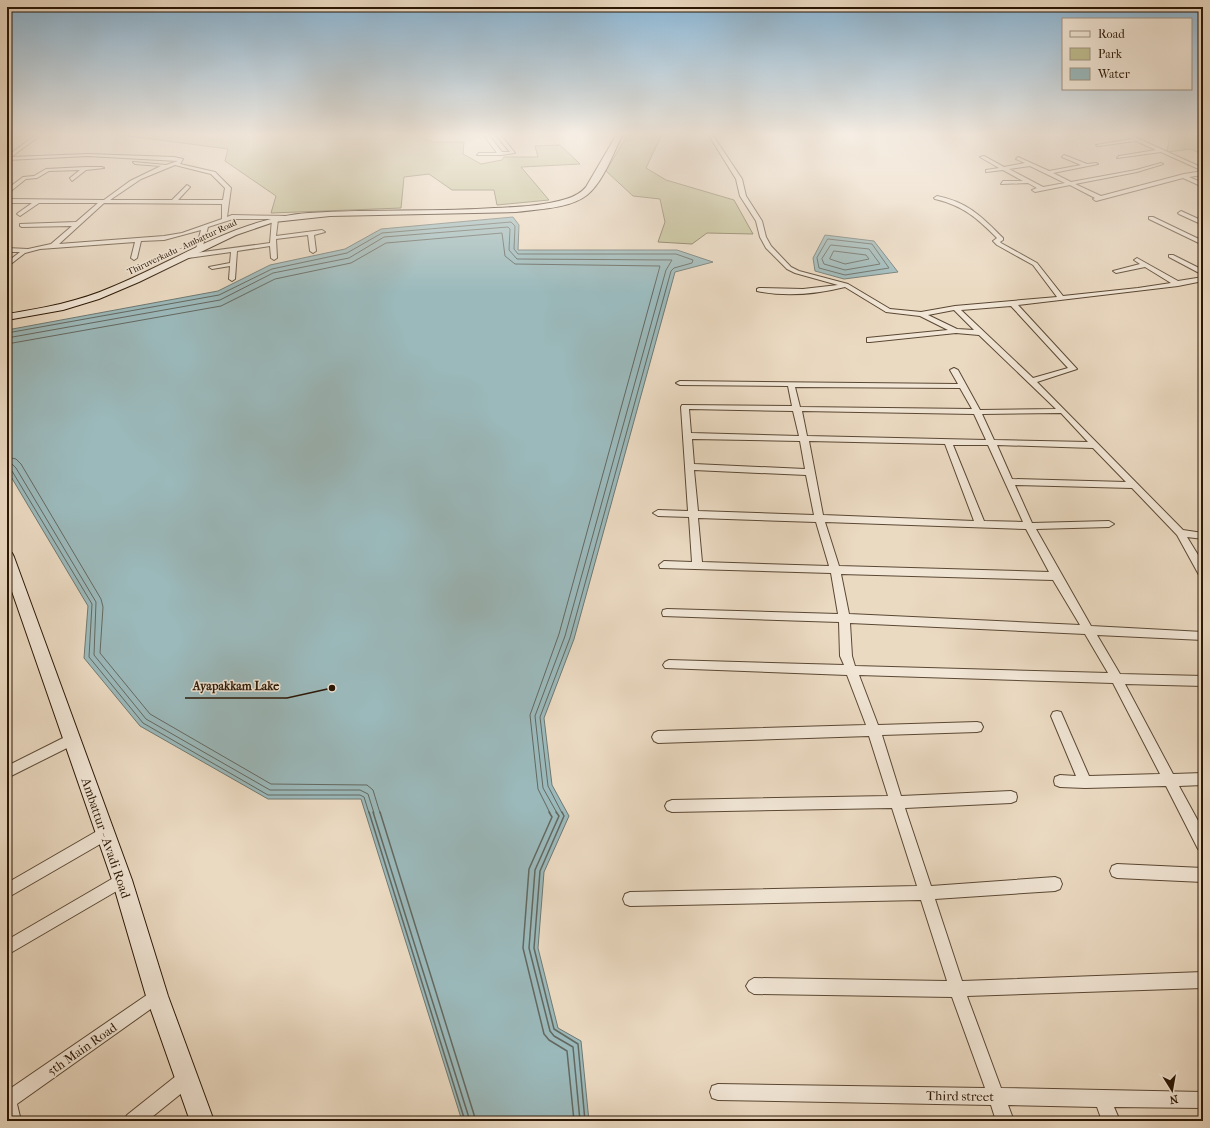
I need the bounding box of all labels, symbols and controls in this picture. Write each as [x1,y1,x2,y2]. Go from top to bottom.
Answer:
legend [1062,18,1192,90]
text: Road [1098,27,1125,41]
text: Park [1098,47,1123,61]
text: Water [1097,67,1131,81]
street label: Thiruverkadu - Ambattur Road [126,217,238,277]
callout: Ayapakkam Lake [185,674,287,698]
text: Ayapakkam Lake [192,679,279,694]
street label: Ambattur - Avadi Road [78,775,134,901]
street label: 5th Main Road [44,1019,120,1078]
north arrow [1152,1070,1192,1110]
street label: Third street [926,1088,994,1104]
text: N [1168,1092,1179,1107]

